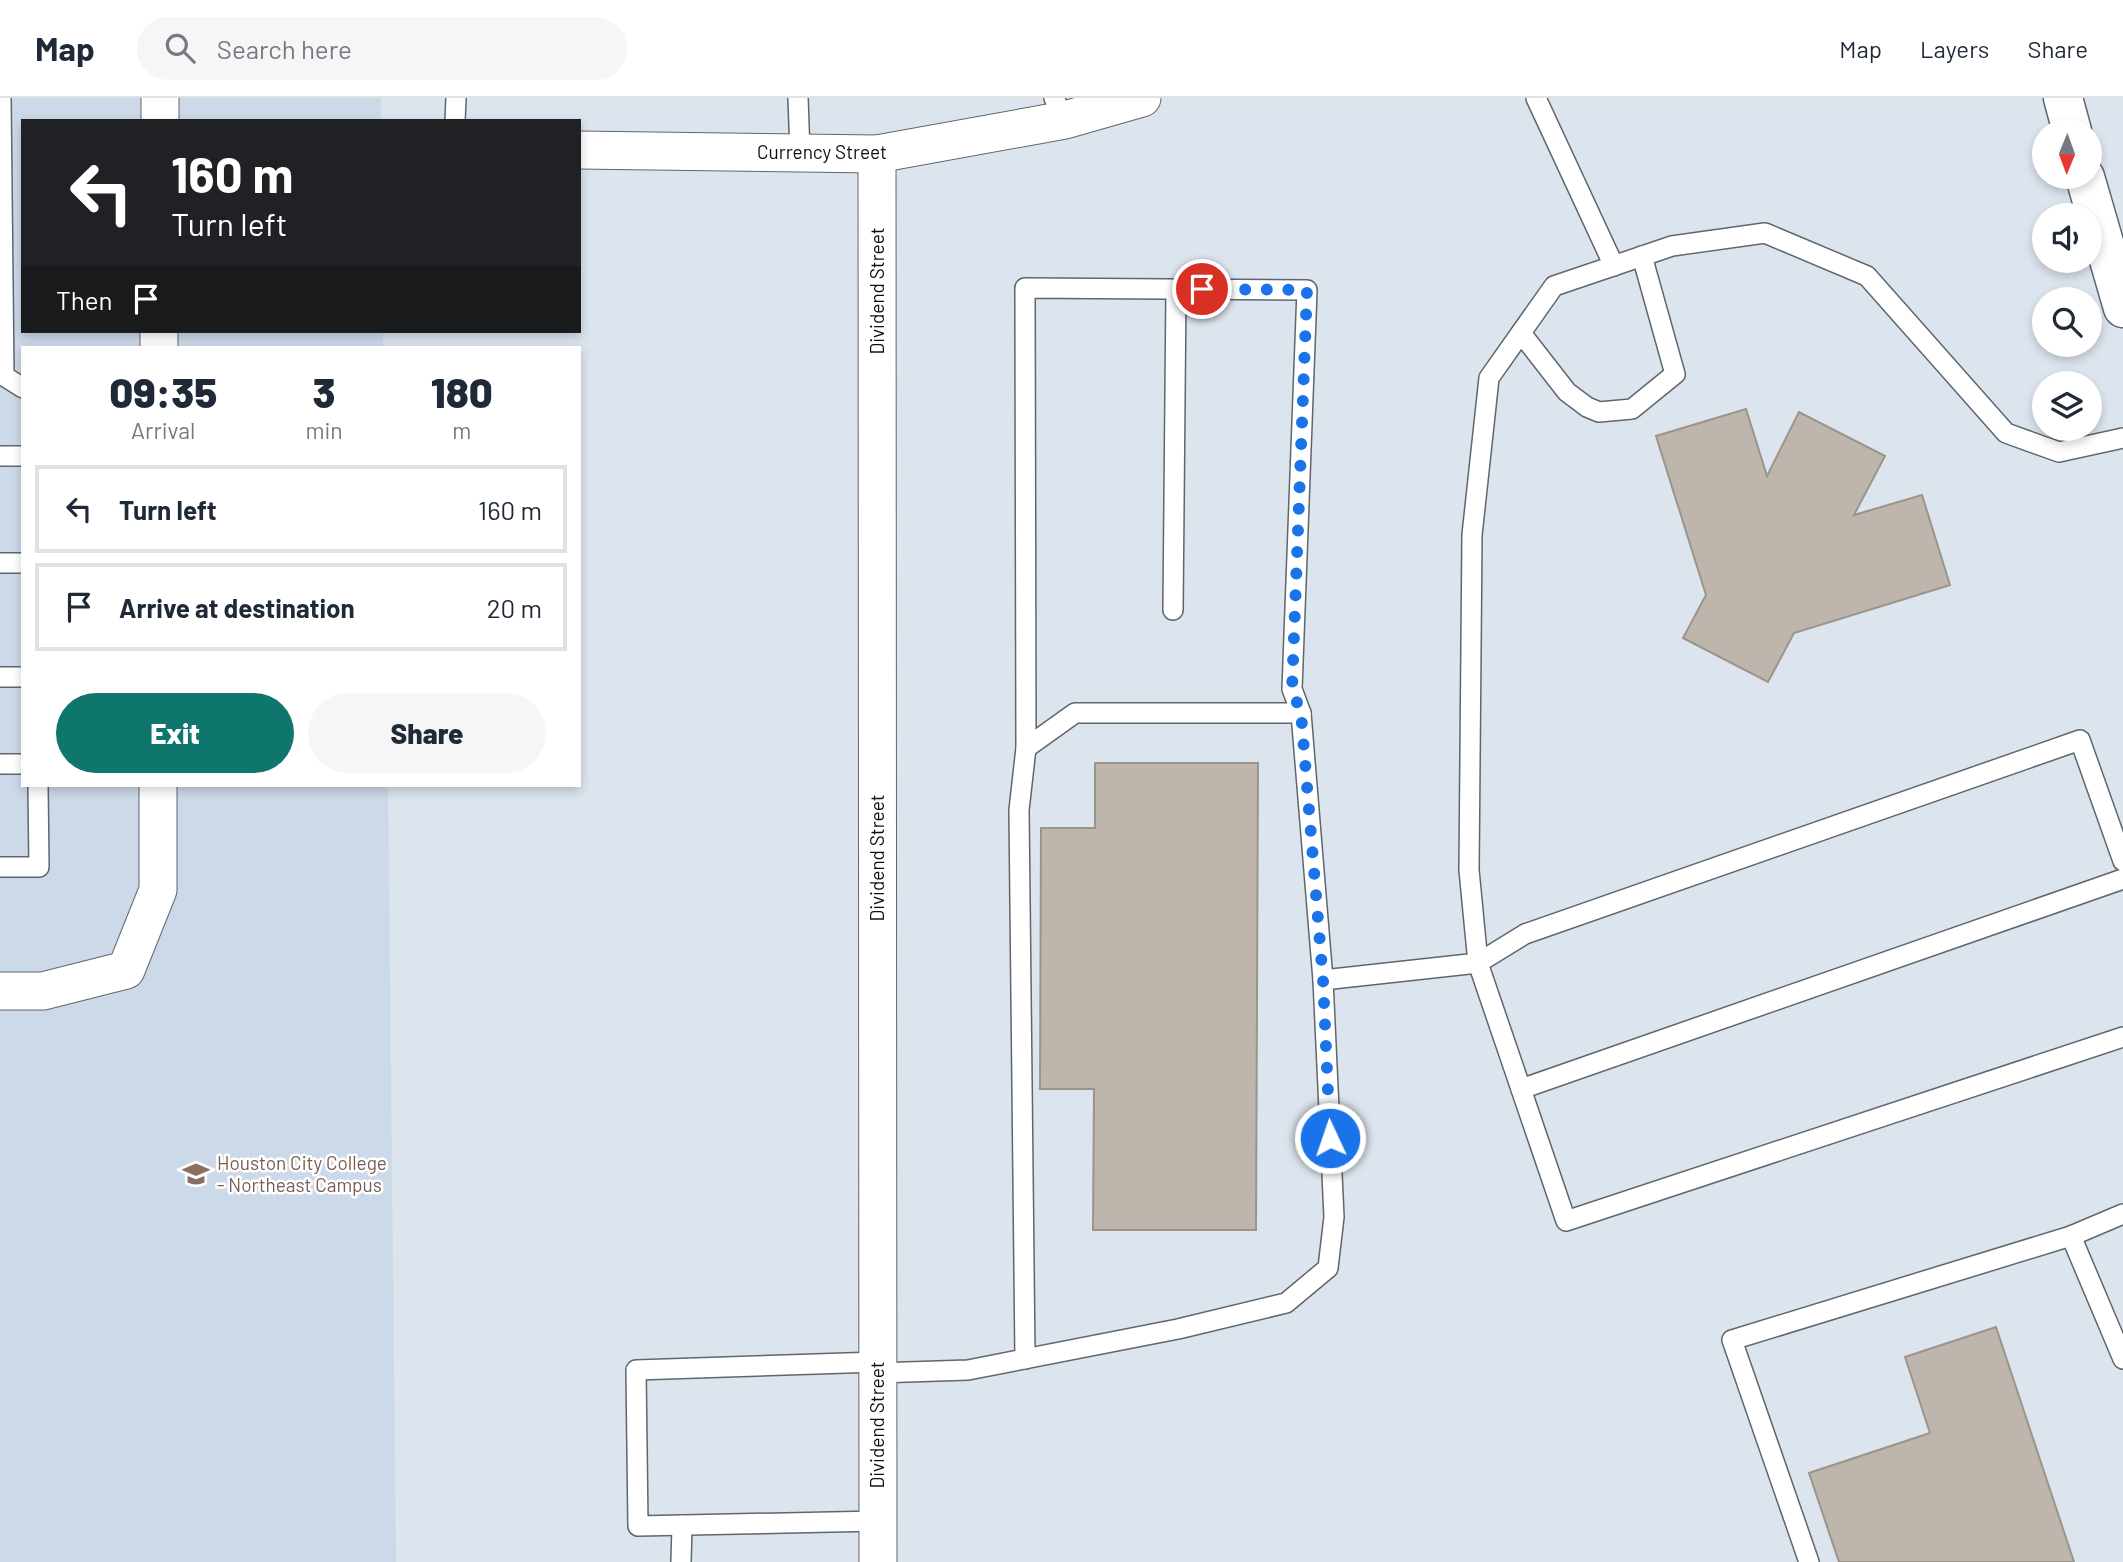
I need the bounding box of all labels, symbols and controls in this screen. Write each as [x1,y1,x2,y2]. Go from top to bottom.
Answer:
search box [137,17,627,80]
text: Map [35,28,95,68]
icon: search [161,29,199,67]
text: Search here [217,33,352,64]
text: Map [1839,34,1882,63]
text: Layers [1920,34,1989,63]
text: Share [2027,34,2088,63]
north arrow [2032,119,2102,189]
map controls [2032,119,2102,441]
street label: Currency Street [757,140,887,163]
text: 160 m [171,144,293,203]
icon: left [56,147,147,238]
button: sound [2032,203,2102,273]
text: Turn left [171,204,288,242]
street label: Dividend Street [865,227,888,355]
pin [1172,259,1232,319]
icon: arrive [1183,270,1221,308]
icon: arrive [127,280,165,318]
text: Then [56,284,113,315]
button: search [2032,287,2102,357]
text: 09:35 [109,366,217,416]
text: 3 [313,366,336,416]
text: 180 [431,366,493,416]
button: layers [2032,371,2102,441]
text: Arrival [131,416,195,444]
text: min [305,416,343,444]
text: m [452,416,471,444]
icon: left [60,490,98,528]
text: Turn left [119,494,217,525]
text: 160 m [478,494,542,525]
icon: arrive [60,588,98,626]
text: Arrive at destination [119,592,355,623]
text: 20 m [487,592,542,623]
button: Exit [56,693,294,773]
button: Share [308,693,546,773]
street label: Dividend Street [865,794,888,922]
position arrow [1293,1101,1367,1175]
place label: Houston City College - Northeast Campus [217,1151,387,1196]
school or university icon: Houston City College - Northeast Campus [181,1159,211,1189]
street label: Dividend Street [865,1361,888,1489]

